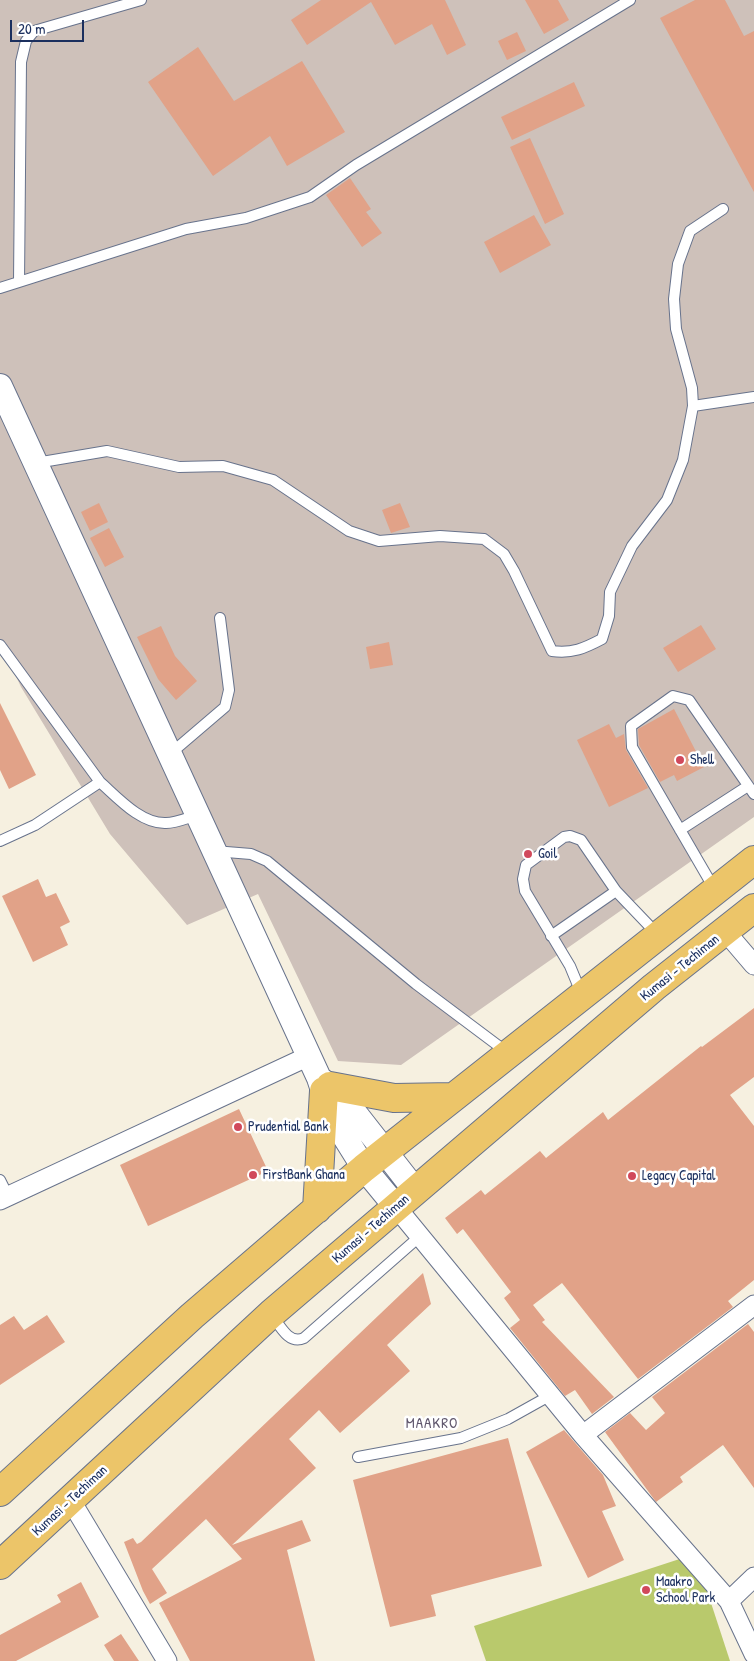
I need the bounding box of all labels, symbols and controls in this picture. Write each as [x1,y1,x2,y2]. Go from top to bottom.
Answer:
scale bar [12,10,86,42]
text: 20 m [18,18,45,39]
place label: Shell [690,752,714,768]
marker: Shell [674,754,686,766]
place label: Goil [538,846,557,862]
marker: Goil [522,848,534,860]
street label: Kumasi - Techiman [637,931,723,1005]
place label: Prudential Bank [248,1119,328,1135]
marker: Prudential Bank [232,1121,244,1133]
place label: FirstBank Ghana [263,1167,345,1183]
place label: Legacy Capital [642,1168,715,1184]
marker: FirstBank Ghana [247,1169,259,1181]
marker: Legacy Capital [626,1170,638,1182]
street label: Kumasi - Techiman [329,1191,413,1267]
district label: MAAKRO [405,1415,459,1433]
street label: Kumasi - Techiman [29,1462,111,1540]
place label: Maakro School Park [656,1574,715,1606]
marker: Maakro School Park [640,1584,652,1596]

